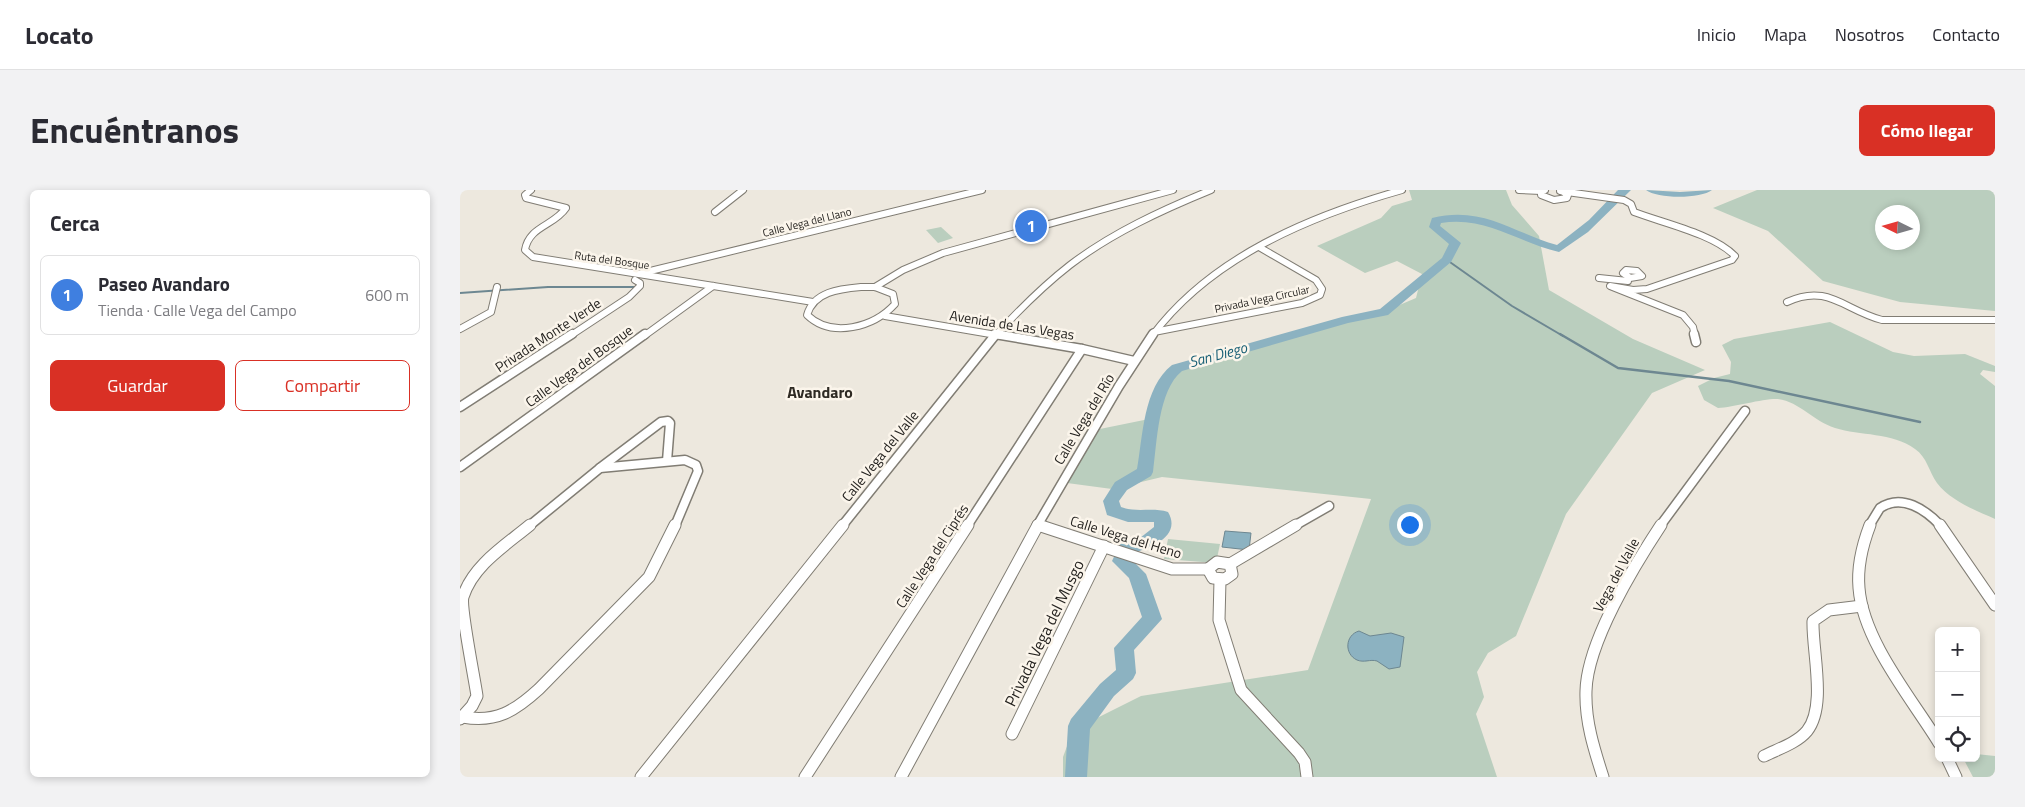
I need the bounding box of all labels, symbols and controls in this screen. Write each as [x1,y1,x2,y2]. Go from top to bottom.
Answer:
text: Locato [25,17,94,53]
text: Inicio [1697,21,1736,48]
text: Mapa [1764,21,1807,48]
text: Nosotros [1835,21,1904,48]
text: Contacto [1932,21,2000,48]
text: Encuéntranos [30,103,239,157]
button: Cómo llegar [1859,105,1995,156]
street label: Calle Vega del Llano [761,203,853,241]
north arrow [1875,205,1920,250]
text: Cerca [50,207,100,239]
pin: 1 [1015,207,1047,245]
street label: Ruta del Bosque [573,247,651,273]
text: Paseo Avandaro [98,269,230,298]
street label: Privada Vega Circular [1213,281,1311,317]
text: 1 [63,283,71,307]
text: 600 m [365,283,409,307]
street label: Privada Monte Verde [490,292,605,377]
text: Tienda · Calle Vega del Campo [98,298,297,322]
street label: Avenida de Las Vegas [948,304,1076,345]
street label: Calle Vega del Bosque [521,319,637,412]
water label: San Diego [1186,336,1250,373]
button: Guardar [50,360,225,411]
button: Compartir [235,360,410,411]
street label: Calle Vega del Río [1048,369,1119,468]
district label: Avandaro [787,380,853,404]
street label: Calle Vega del Valle [836,405,923,506]
street label: Calle Vega del Ciprés [890,499,973,612]
street label: Calle Vega del Heno [1068,510,1184,563]
your location [1397,512,1423,538]
street label: Vega del Valle [1587,534,1644,616]
street label: Privada Vega del Musgo [998,556,1090,710]
map controls [1935,627,1980,762]
button: + [1935,627,1980,672]
button: − [1935,672,1980,717]
button: locate [1935,717,1980,762]

